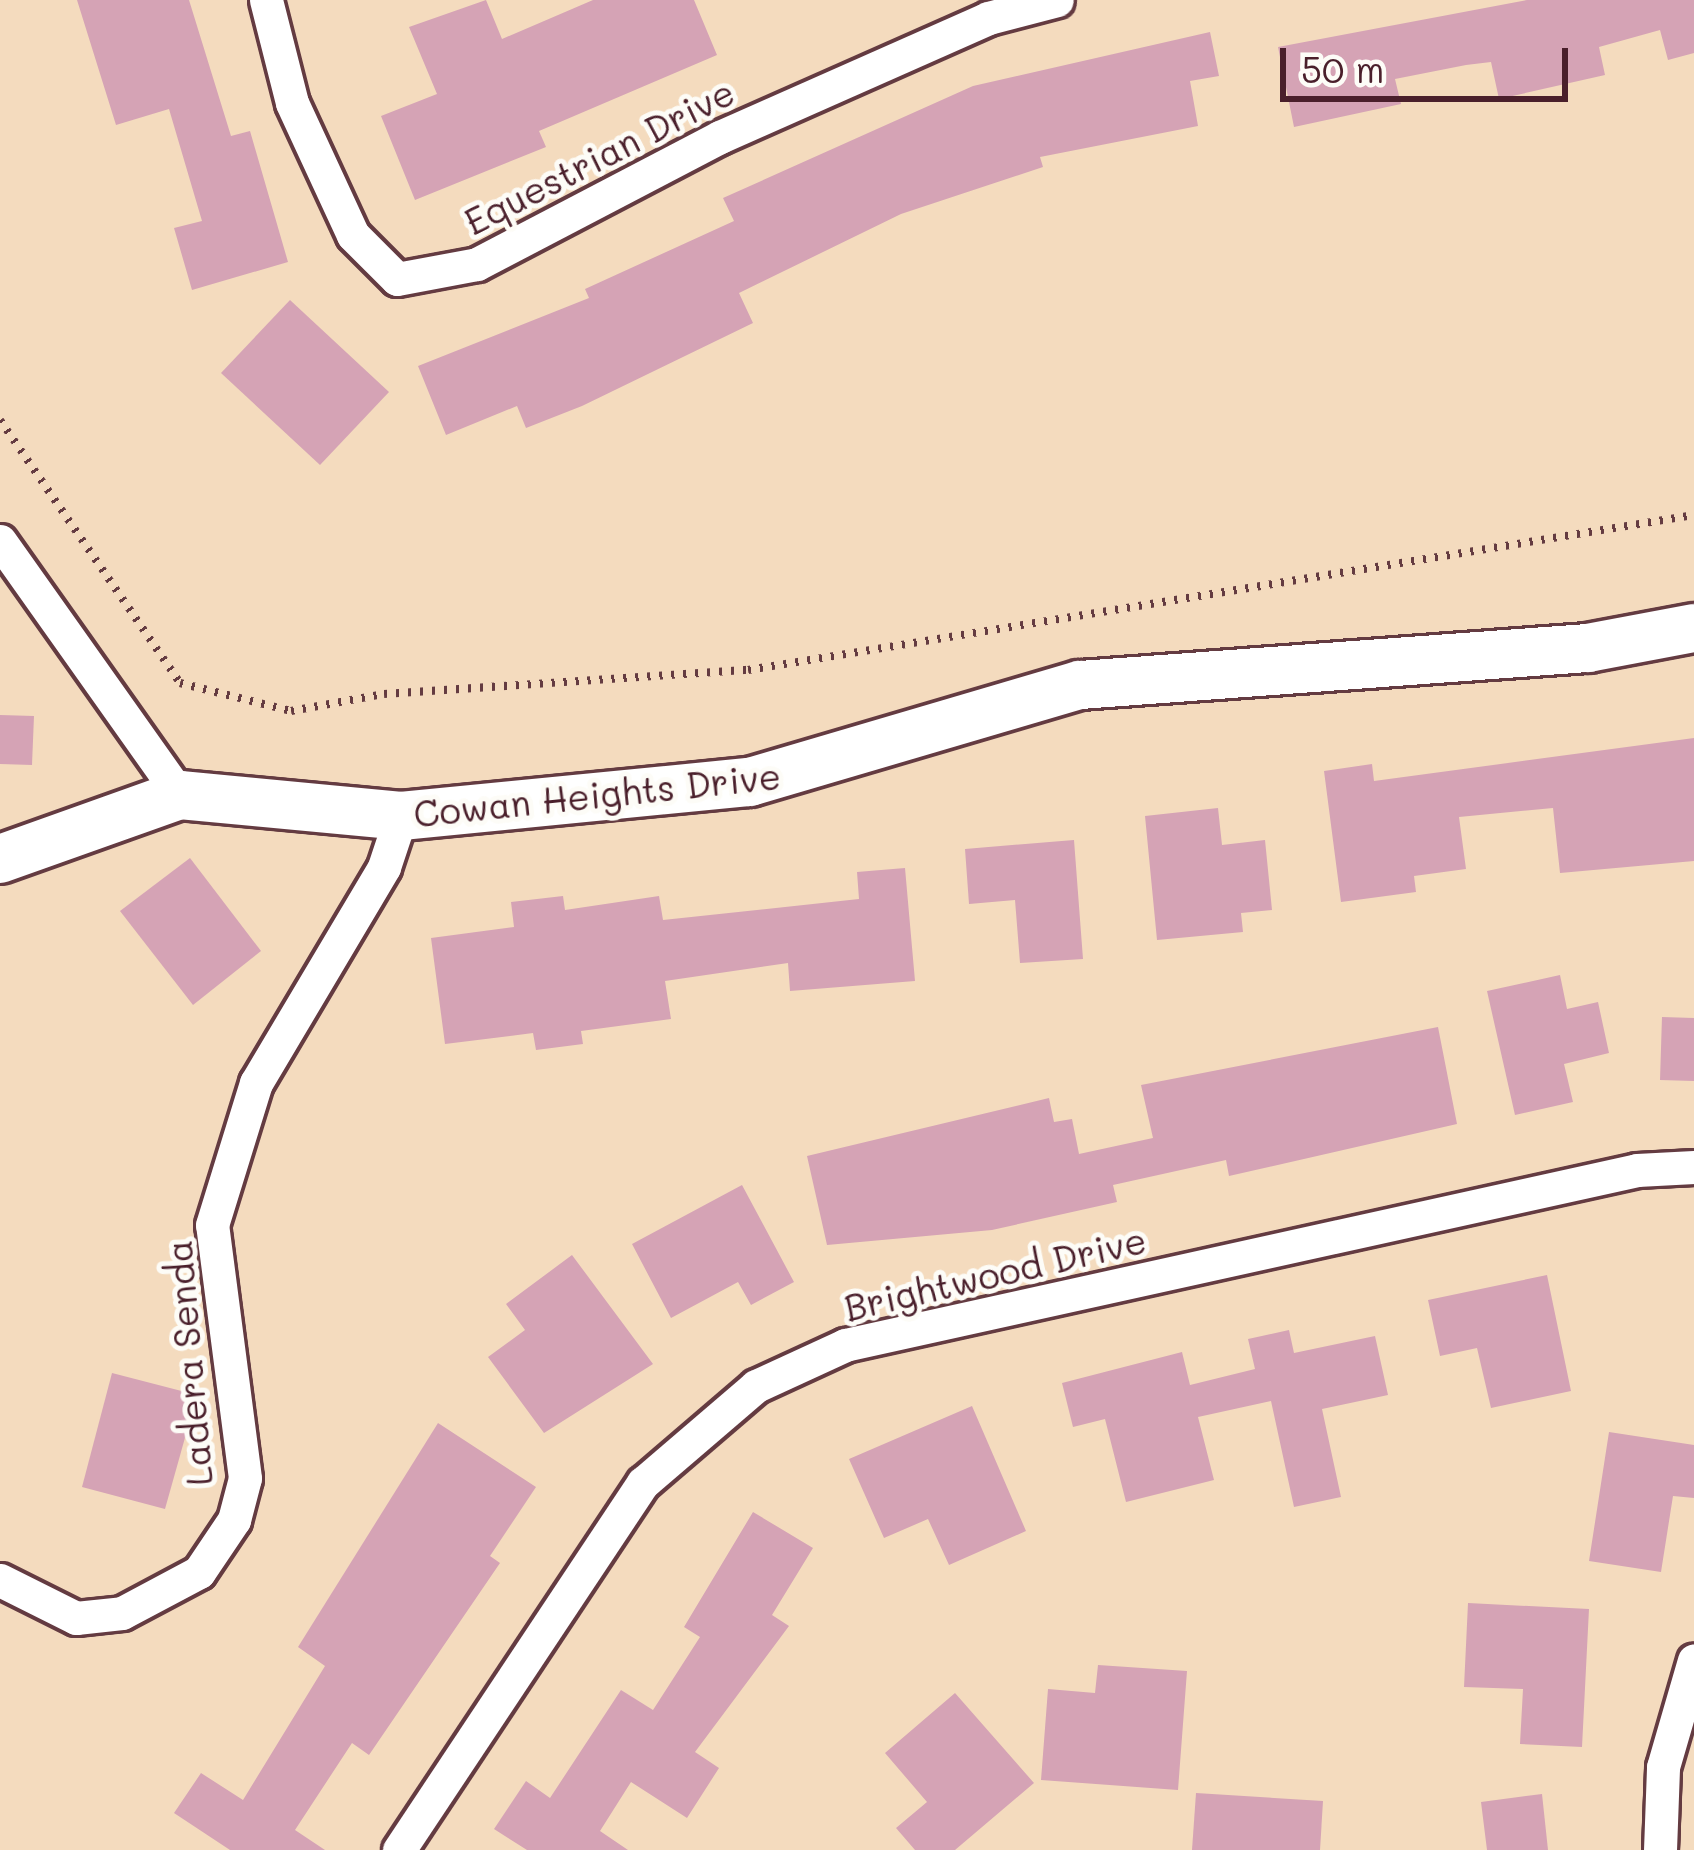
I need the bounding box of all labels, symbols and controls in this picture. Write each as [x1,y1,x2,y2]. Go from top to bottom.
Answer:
scale bar [1286,24,1574,98]
text: 50 m [1301,45,1384,92]
street label: Equestrian Drive [457,69,741,243]
street label: Cowan Heights Drive [411,753,783,835]
street label: Brightwood Drive [840,1217,1150,1329]
street label: Ladera Senda [156,1238,220,1488]

